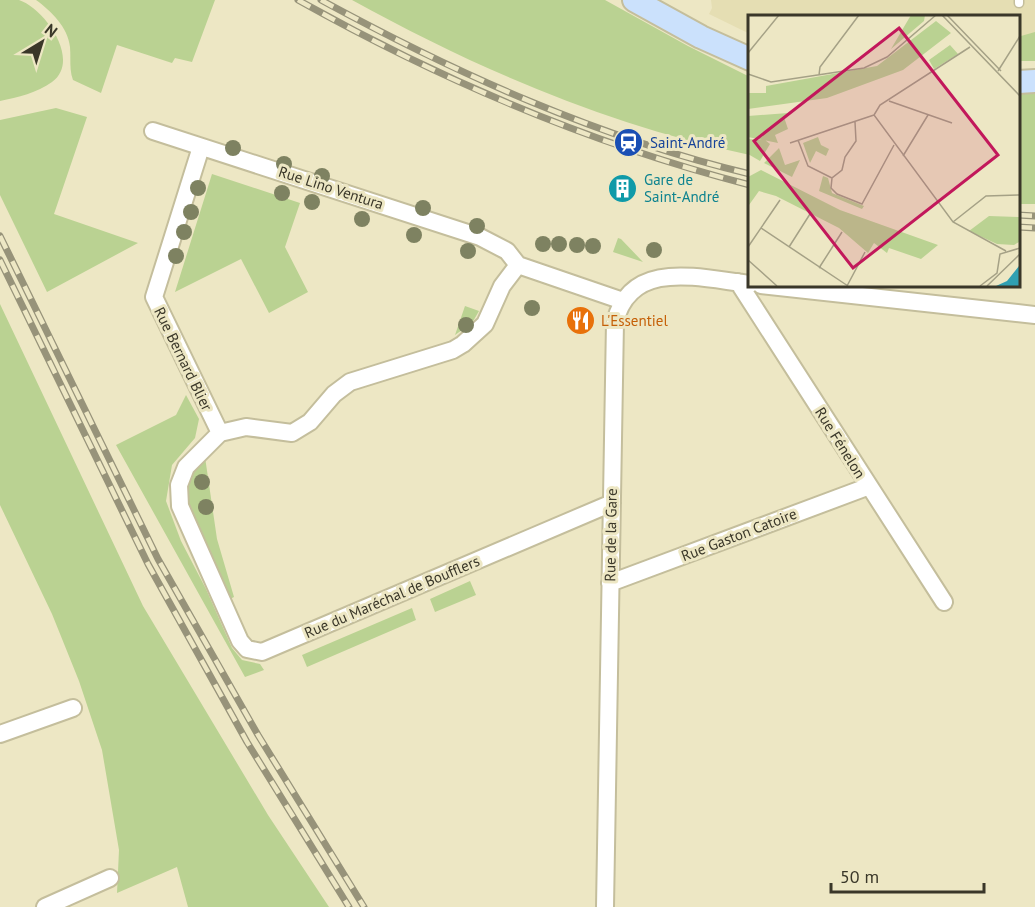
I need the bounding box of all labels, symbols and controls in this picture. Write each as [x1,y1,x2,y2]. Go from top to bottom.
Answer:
north arrow [12,12,72,72]
inset map [748,15,1020,286]
text: N [41,19,62,41]
station icon: Saint-André [613,127,645,159]
place label: Saint-André [650,133,725,152]
street label: Rue Lino Ventura [276,162,386,213]
place label: Gare de Saint-André [644,170,719,206]
building icon: Gare de Saint-André [607,173,639,205]
street label: Rue Bernard Blier [150,304,217,414]
restaurant icon: L'Essentiel [564,305,596,337]
place label: L'Essentiel [601,311,668,330]
street label: Rue Fénelon [811,404,870,482]
street label: Rue de la Gare [600,488,621,582]
street label: Rue Gaston Catoire [678,504,799,565]
street label: Rue du Maréchal de Boufflers [301,551,482,642]
scale bar [831,856,984,894]
text: 50 m [840,865,879,888]

